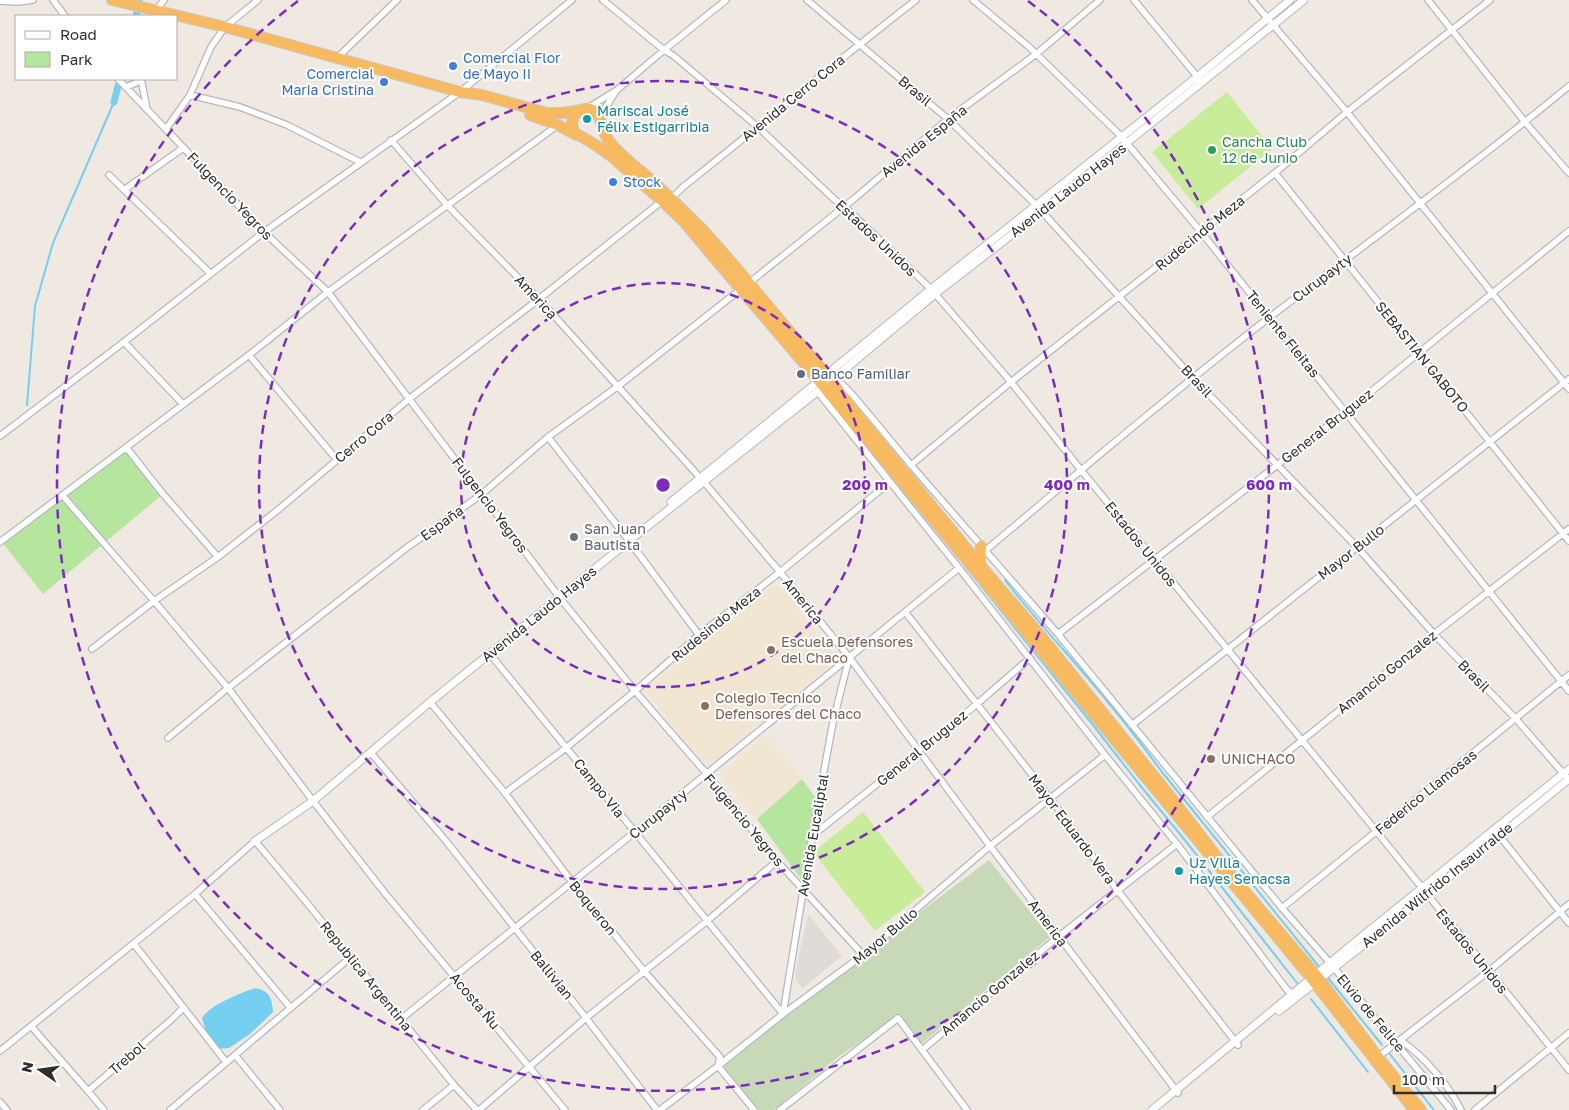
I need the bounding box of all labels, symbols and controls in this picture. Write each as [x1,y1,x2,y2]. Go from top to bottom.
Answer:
legend [15,15,178,80]
text: Road [60,25,97,43]
place label: Comercial Flor de Mayo II [463,49,561,82]
text: Park [60,50,93,68]
street label: Avenida Cerro Cora [738,51,848,145]
marker: Comercial Flor de Mayo II [447,60,459,72]
place label: Comercial Maria Cristina [281,65,374,98]
street label: Brasil [895,72,935,109]
marker: Comercial Maria Cristina [378,76,390,88]
street label: Avenida España [877,101,970,180]
place label: Mariscal José Félix Estigarribia [597,102,710,135]
marker: Mariscal José Félix Estigarribia [581,113,593,125]
place label: Cancha Club 12 de Junio [1222,133,1307,166]
street label: Avenida Laudo Hayes [1006,139,1129,240]
marker: Cancha Club 12 de Junio [1206,144,1218,156]
street label: Fulgencio Yegros [184,148,277,243]
place label: Stock [623,173,661,190]
marker: Stock [607,176,619,188]
street label: Rudecindo Meza [1152,191,1248,274]
street label: Estados Unidos [832,196,920,279]
street label: Curupayty [1289,250,1355,305]
street label: America [512,271,561,322]
street label: Teniente Fleitas [1243,287,1324,381]
street label: SEBASTIAN GABOTO [1372,298,1473,416]
street label: Brasil [1178,361,1217,400]
place label: Banco Familiar [811,365,911,382]
marker: Banco Familiar [795,368,807,380]
street label: General Bruguez [1277,385,1376,467]
street label: Cerro Cora [331,407,397,466]
street label: Fulgencio Yegros [449,453,532,556]
text: 200 m [842,475,888,493]
text: 400 m [1044,475,1090,493]
text: 600 m [1246,475,1292,493]
centre of rings [654,476,672,494]
street label: Estados Unidos [1102,498,1181,590]
street label: España [417,501,467,544]
place label: San Juan Bautista [584,520,646,553]
street label: Mayor Bullo [1314,520,1387,583]
marker: San Juan Bautista [568,531,580,543]
street label: Avenida Laudo Hayes [478,562,600,665]
street label: America [780,574,827,627]
street label: Rudesindo Meza [668,582,764,665]
street label: Amancio Gonzalez [1333,626,1440,717]
place label: Escuela Defensores del Chaco [781,633,913,666]
marker: Escuela Defensores del Chaco [765,644,777,656]
street label: Brasil [1455,656,1494,695]
place label: Colegio Tecnico Defensores del Chaco [715,689,861,722]
marker: Colegio Tecnico Defensores del Chaco [699,700,711,712]
street label: General Bruguez [873,706,970,789]
street label: Federico Llamosas [1372,745,1480,838]
place label: UNICHACO [1221,750,1295,767]
marker: UNICHACO [1205,753,1217,765]
street label: Campo Via [570,755,628,821]
street label: Fulgencio Yegros [701,770,788,869]
street label: Mayor Eduardo Vera [1025,770,1119,887]
street label: Avenida Eucaliptal [793,772,832,897]
street label: Curupayty [625,785,690,842]
street label: Avenida Wilfrido Insaurralde [1358,818,1516,951]
place label: Uz Villa Hayes Senacsa [1189,854,1290,887]
marker: Uz Villa Hayes Senacsa [1173,865,1185,877]
street label: Boqueron [566,877,621,938]
street label: America [1025,896,1072,950]
street label: Mayor Bullo [849,903,921,968]
street label: Estados Unidos [1433,905,1512,997]
street label: Republica Argentina [317,917,416,1034]
street label: Ballivian [527,947,577,1003]
street label: Amancio Gonzalez [937,947,1042,1039]
street label: Acosta Ñu [447,969,504,1032]
street label: Elvio de Felice [1334,970,1409,1055]
street label: Trebol [105,1037,148,1078]
north arrow [15,1045,65,1095]
text: N [17,1060,36,1074]
scale bar [1394,1062,1495,1094]
text: 100 m [1402,1070,1445,1088]

